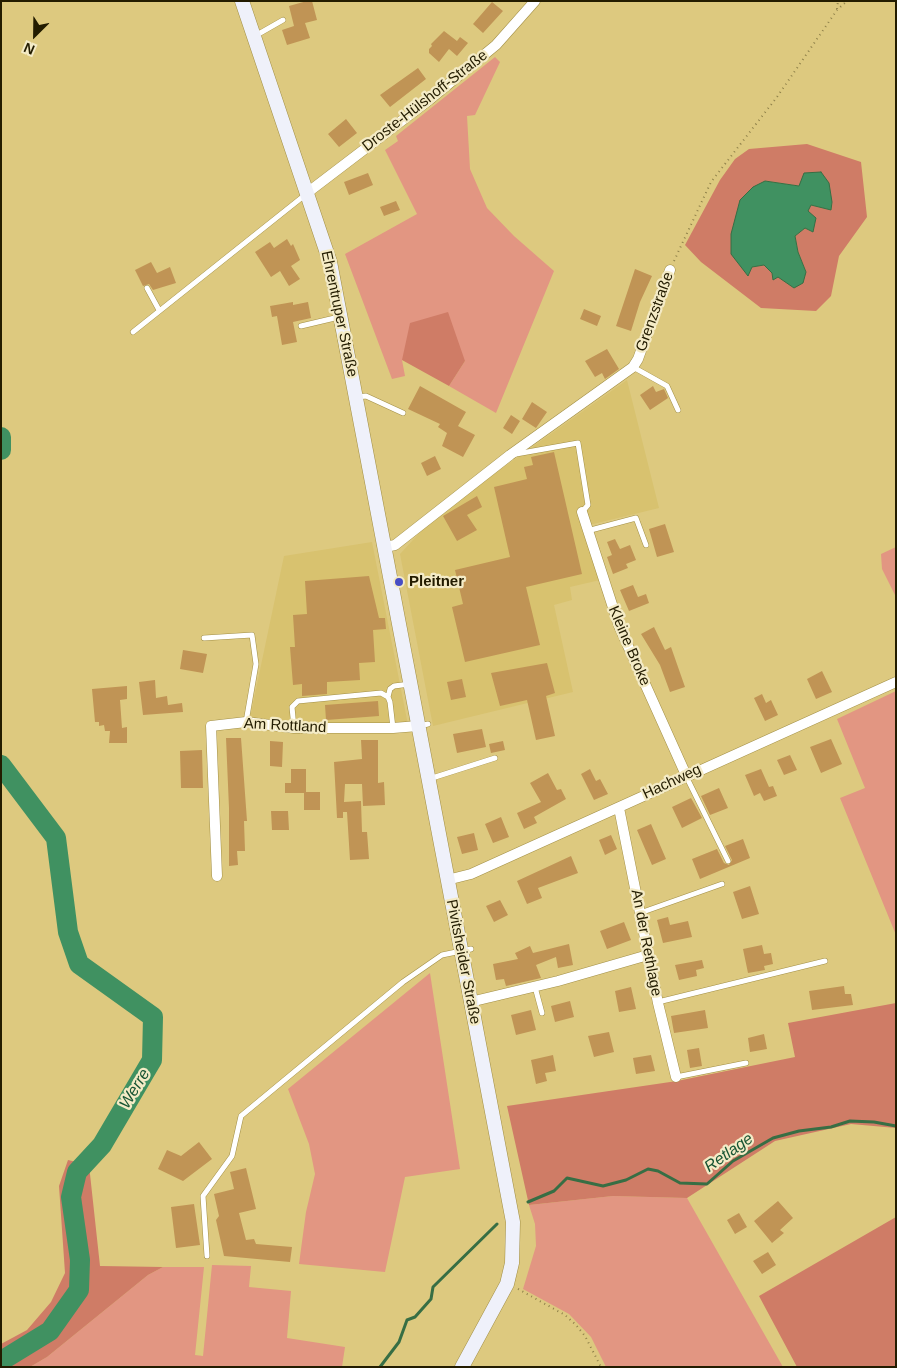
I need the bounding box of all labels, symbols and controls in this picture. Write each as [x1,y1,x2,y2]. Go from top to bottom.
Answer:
north arrow [10,10,60,60]
text: N [21,39,37,58]
street label: Droste-Hülshoff-Straße [359,47,491,155]
street label: Ehrentruper Straße [317,249,361,379]
street label: Grenzstraße [632,270,678,354]
place label: Pleitner [409,573,464,591]
marker: Pleitner [393,576,405,588]
street label: Kleine Broke [604,603,654,689]
street label: Am Rottland [243,715,327,737]
street label: Hachweg [640,761,704,803]
street label: An der Rethlage [627,888,665,998]
street label: Pivitsheider Straße [442,898,484,1026]
water label: Werre [116,1066,154,1112]
water label: Retlage [701,1129,757,1177]

